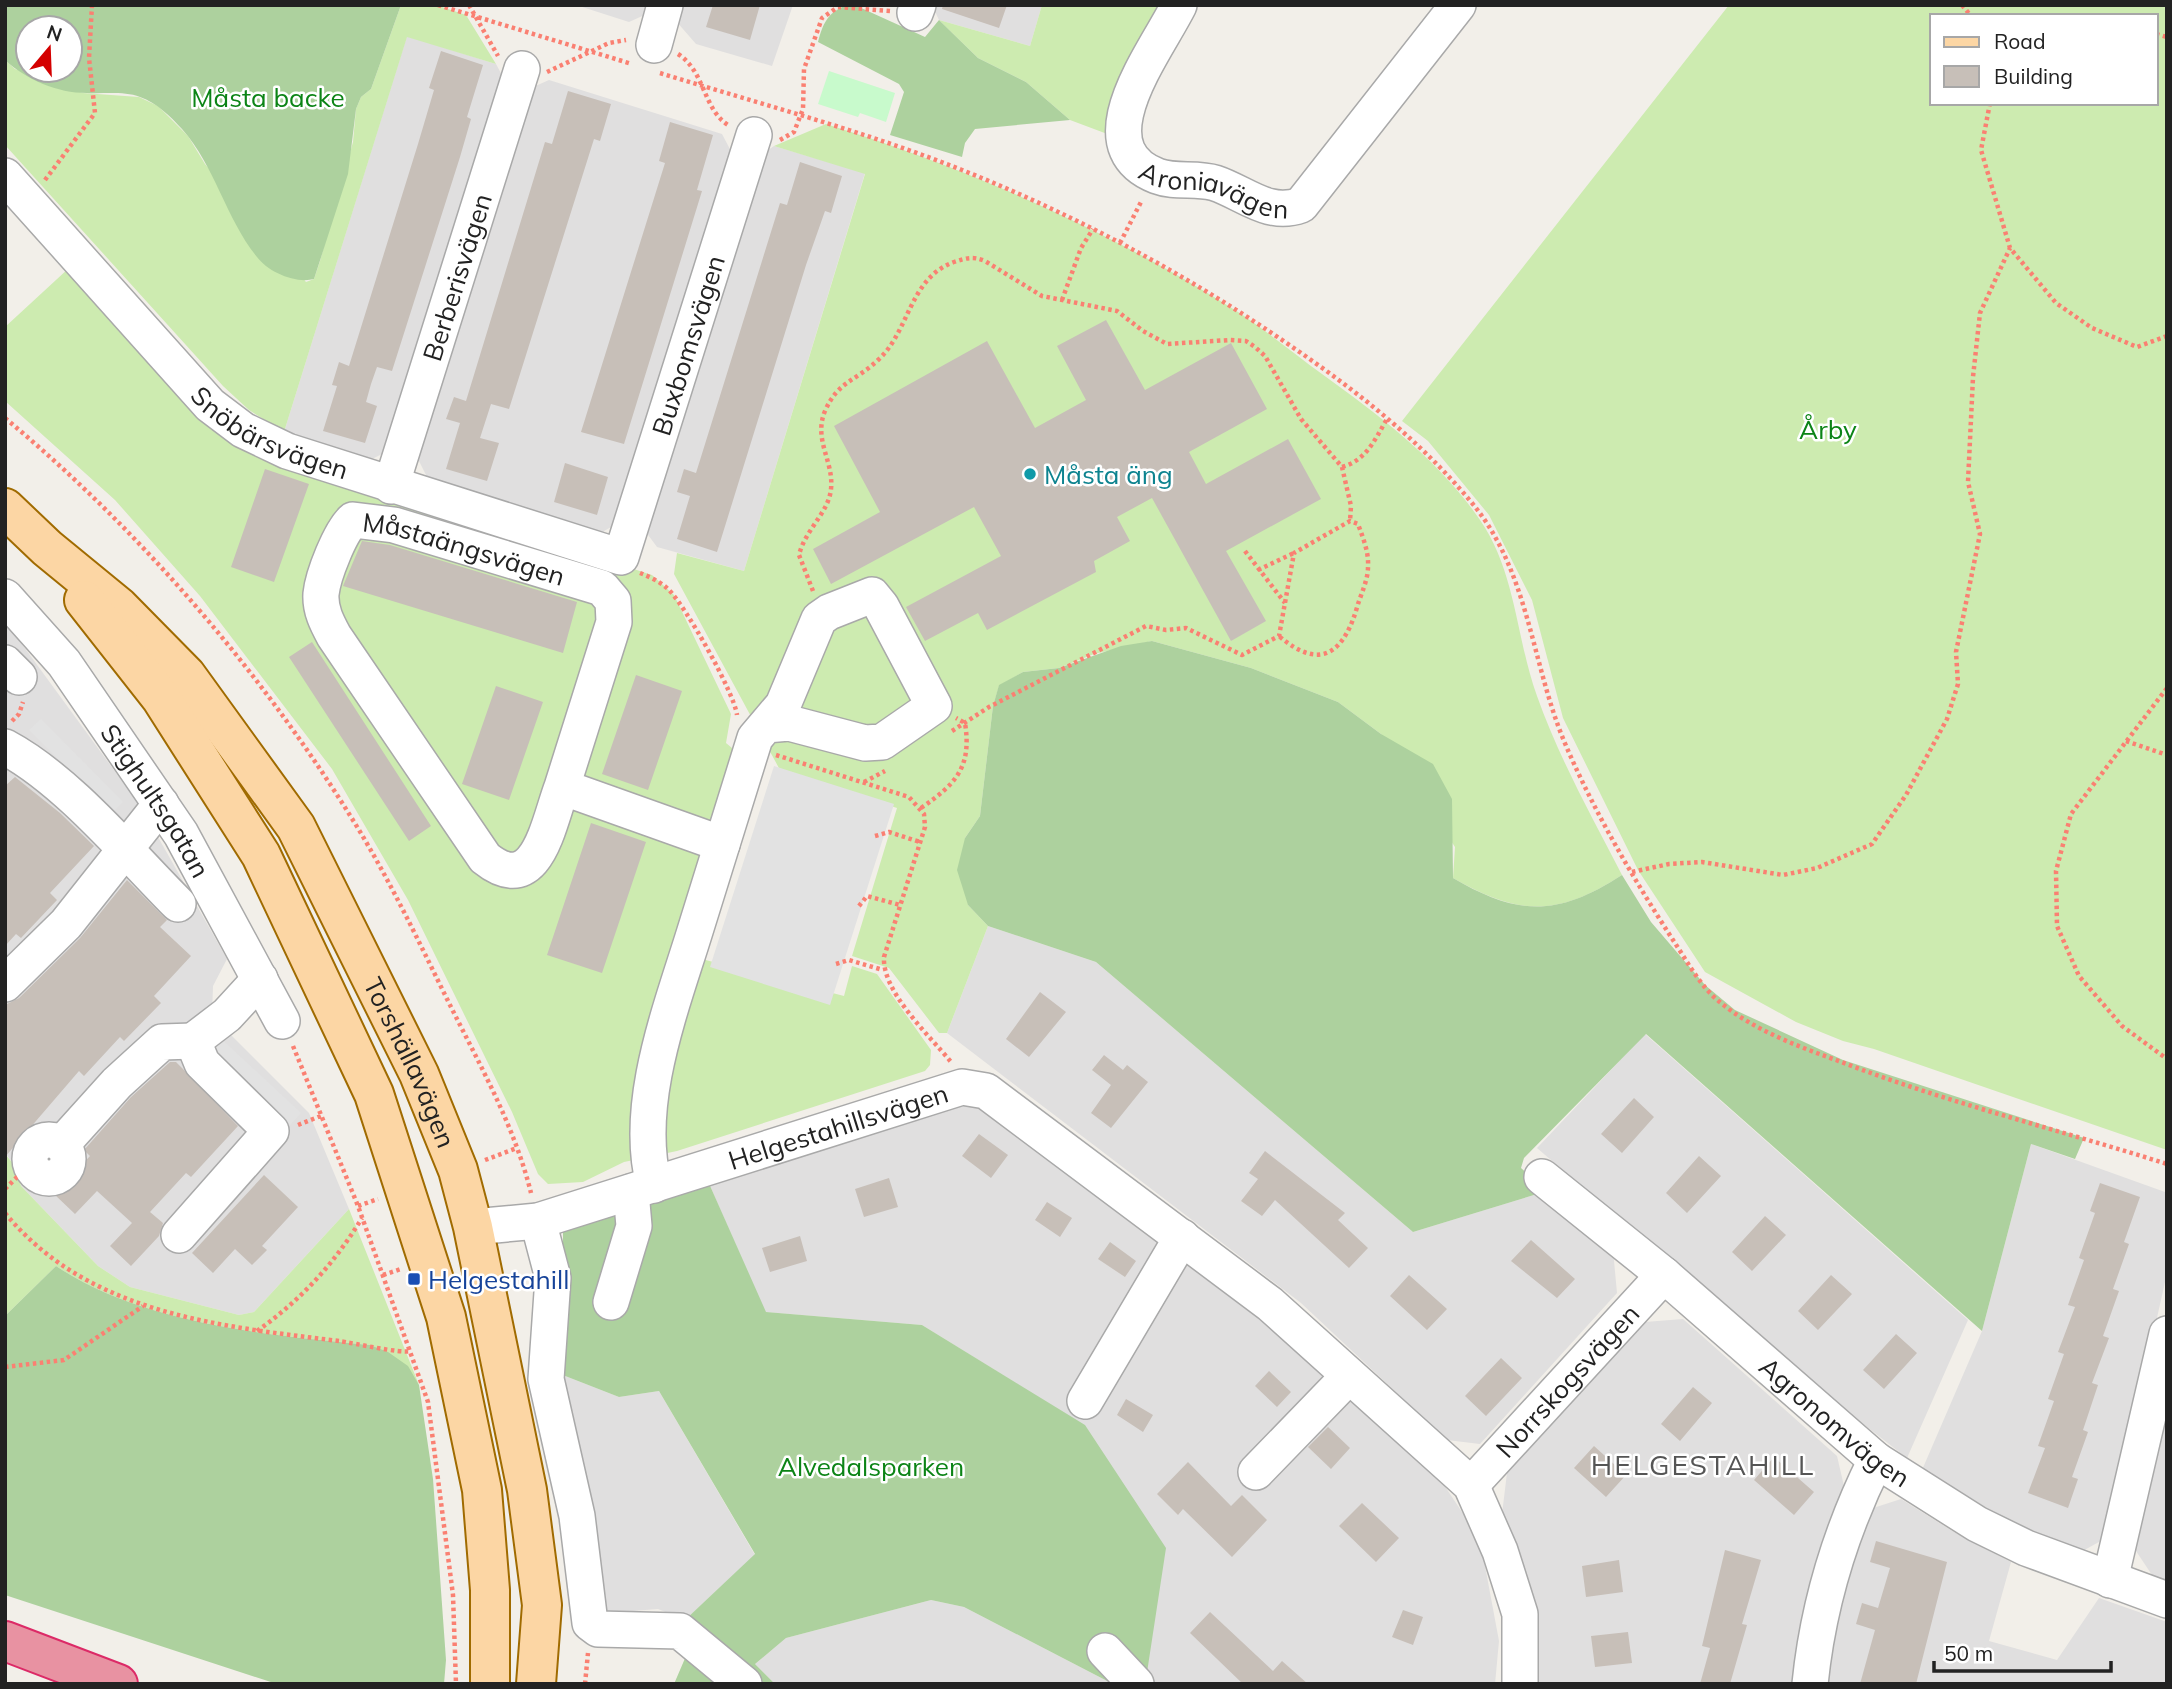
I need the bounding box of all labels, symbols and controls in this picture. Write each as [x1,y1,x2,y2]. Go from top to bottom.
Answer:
north arrow [14,14,84,84]
legend [1930,14,2158,105]
text: N [44,19,65,47]
text: Road [1994,28,2045,54]
text: Building [1994,63,2073,89]
park label: Måsta backe [191,81,345,114]
street label: Aroniavägen [1134,154,1289,225]
street label: Berberisvägen [415,189,498,365]
street label: Buxbomsvägen [644,251,732,439]
street label: Snöbärsvägen [184,379,353,486]
park label: Årby [1799,413,1857,446]
place label: Måsta äng [1044,458,1173,491]
marker: Måsta äng [1022,466,1038,482]
street label: Måstaängsvägen [361,505,569,592]
street label: Stighultsgatan [94,717,218,883]
street label: Torshällavägen [357,972,464,1152]
street label: Helgestahillsvägen [724,1076,952,1176]
place label: Helgestahill [428,1263,569,1296]
marker: Helgestahill [406,1271,422,1287]
street label: Norrskogsvägen [1488,1297,1646,1464]
street label: Agronomvägen [1753,1350,1916,1494]
district label: HELGESTAHILL [1591,1447,1815,1482]
park label: Alvedalsparken [778,1450,964,1483]
scale bar [1934,1630,2111,1674]
text: 50 m [1944,1640,1993,1666]

